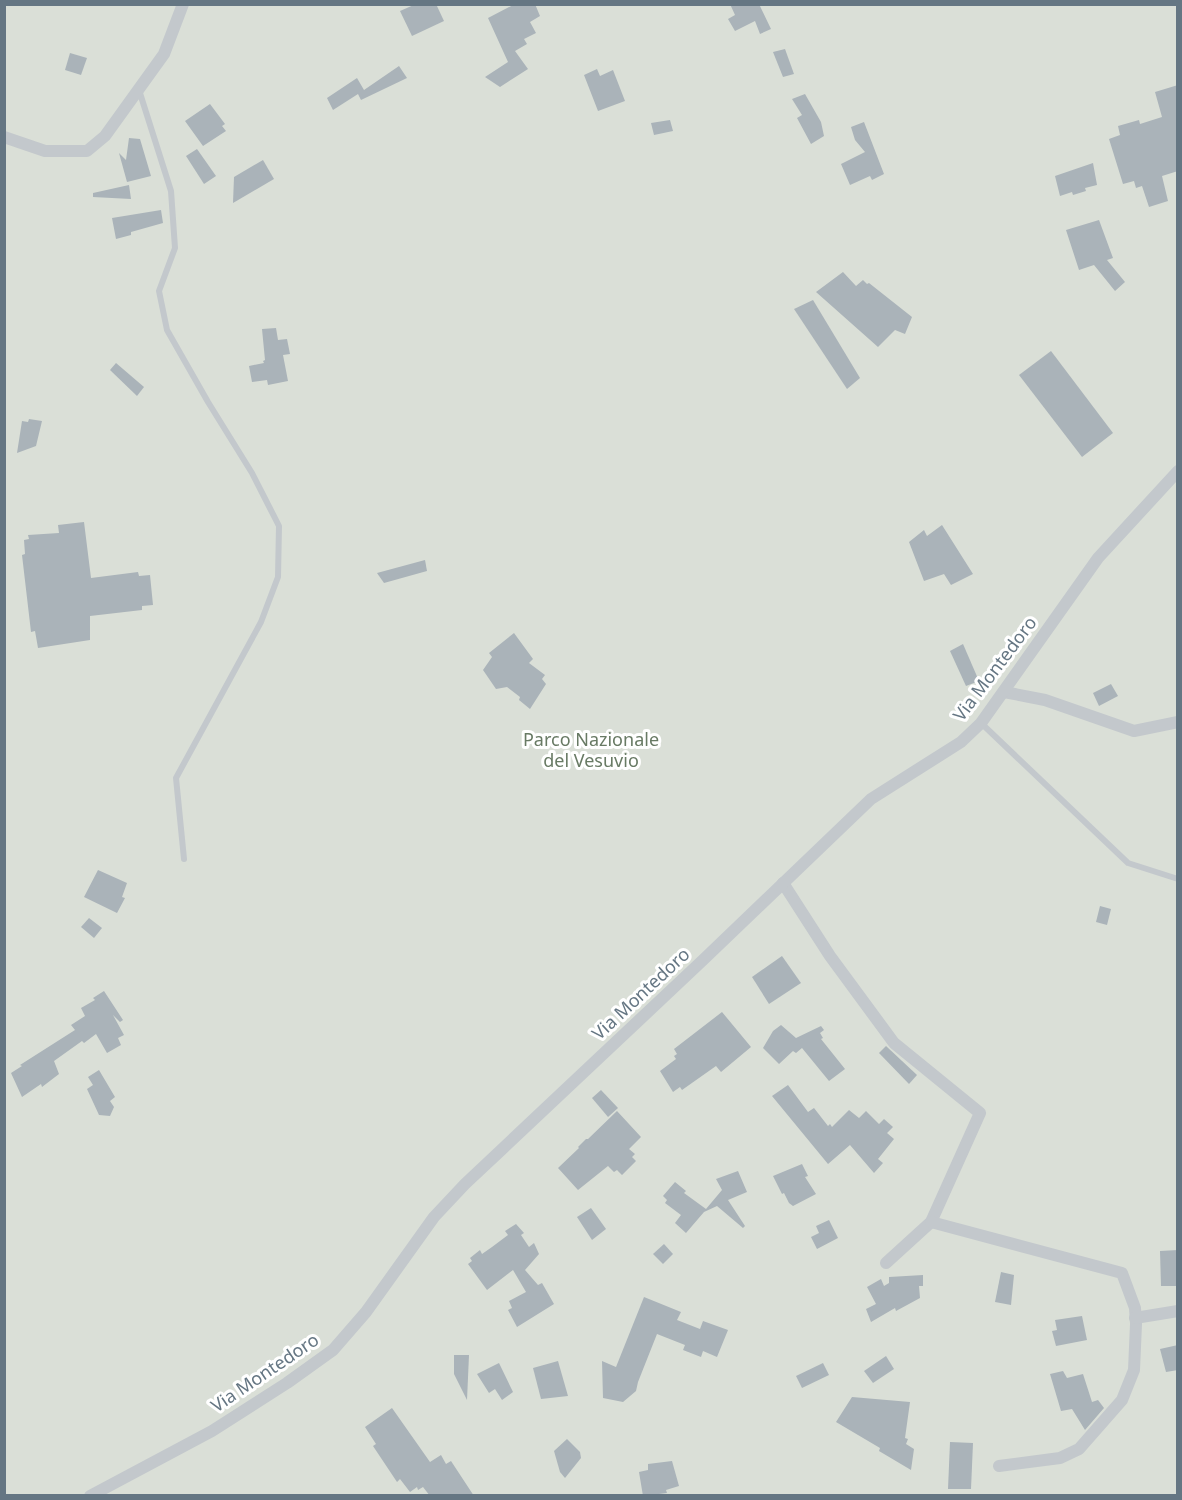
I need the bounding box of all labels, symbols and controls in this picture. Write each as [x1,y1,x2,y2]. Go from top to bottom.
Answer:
street label: Via Montedoro [947,611,1041,726]
park label: Parco Nazionale del Vesuvio [523,727,659,772]
street label: Via Montedoro [586,942,694,1045]
street label: Via Montedoro [206,1327,323,1417]

